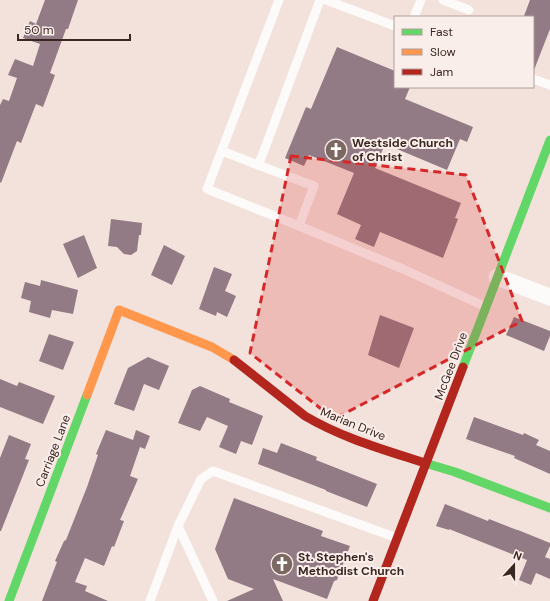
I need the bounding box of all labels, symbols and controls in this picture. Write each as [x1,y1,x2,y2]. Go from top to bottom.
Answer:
scale bar [18,16,130,42]
legend [394,16,534,88]
text: 50 m [24,22,53,38]
text: Fast [430,24,453,40]
text: Slow [430,44,456,60]
text: Jam [430,64,453,80]
place label: Westside Church of Christ [352,135,453,165]
church icon: Westside Church of Christ [323,137,349,163]
street label: McGee Drive [431,330,471,402]
street label: Marian Drive [318,404,388,444]
street label: Carriage Lane [32,412,74,490]
north arrow [494,545,534,585]
text: N [511,548,524,564]
place label: St. Stephen's Methodist Church [298,549,404,579]
church icon: St. Stephen's Methodist Church [269,551,295,577]

